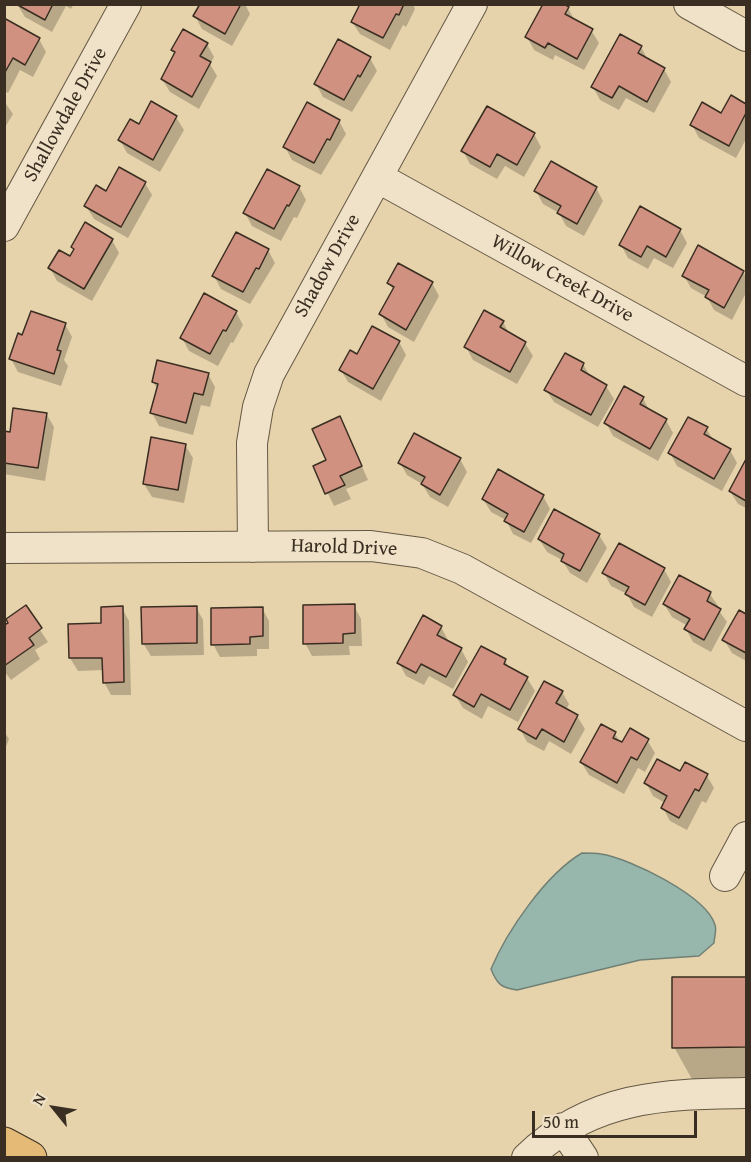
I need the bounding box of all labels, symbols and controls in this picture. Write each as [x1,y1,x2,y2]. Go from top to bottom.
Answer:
street label: Shallowdale Drive [19,44,113,186]
street label: Shadow Drive [290,210,366,322]
street label: Willow Creek Drive [486,230,638,328]
street label: Harold Drive [290,534,398,562]
north arrow [24,1078,84,1138]
text: N [25,1088,51,1110]
scale bar [535,1099,700,1137]
text: 50 m [543,1108,579,1135]

